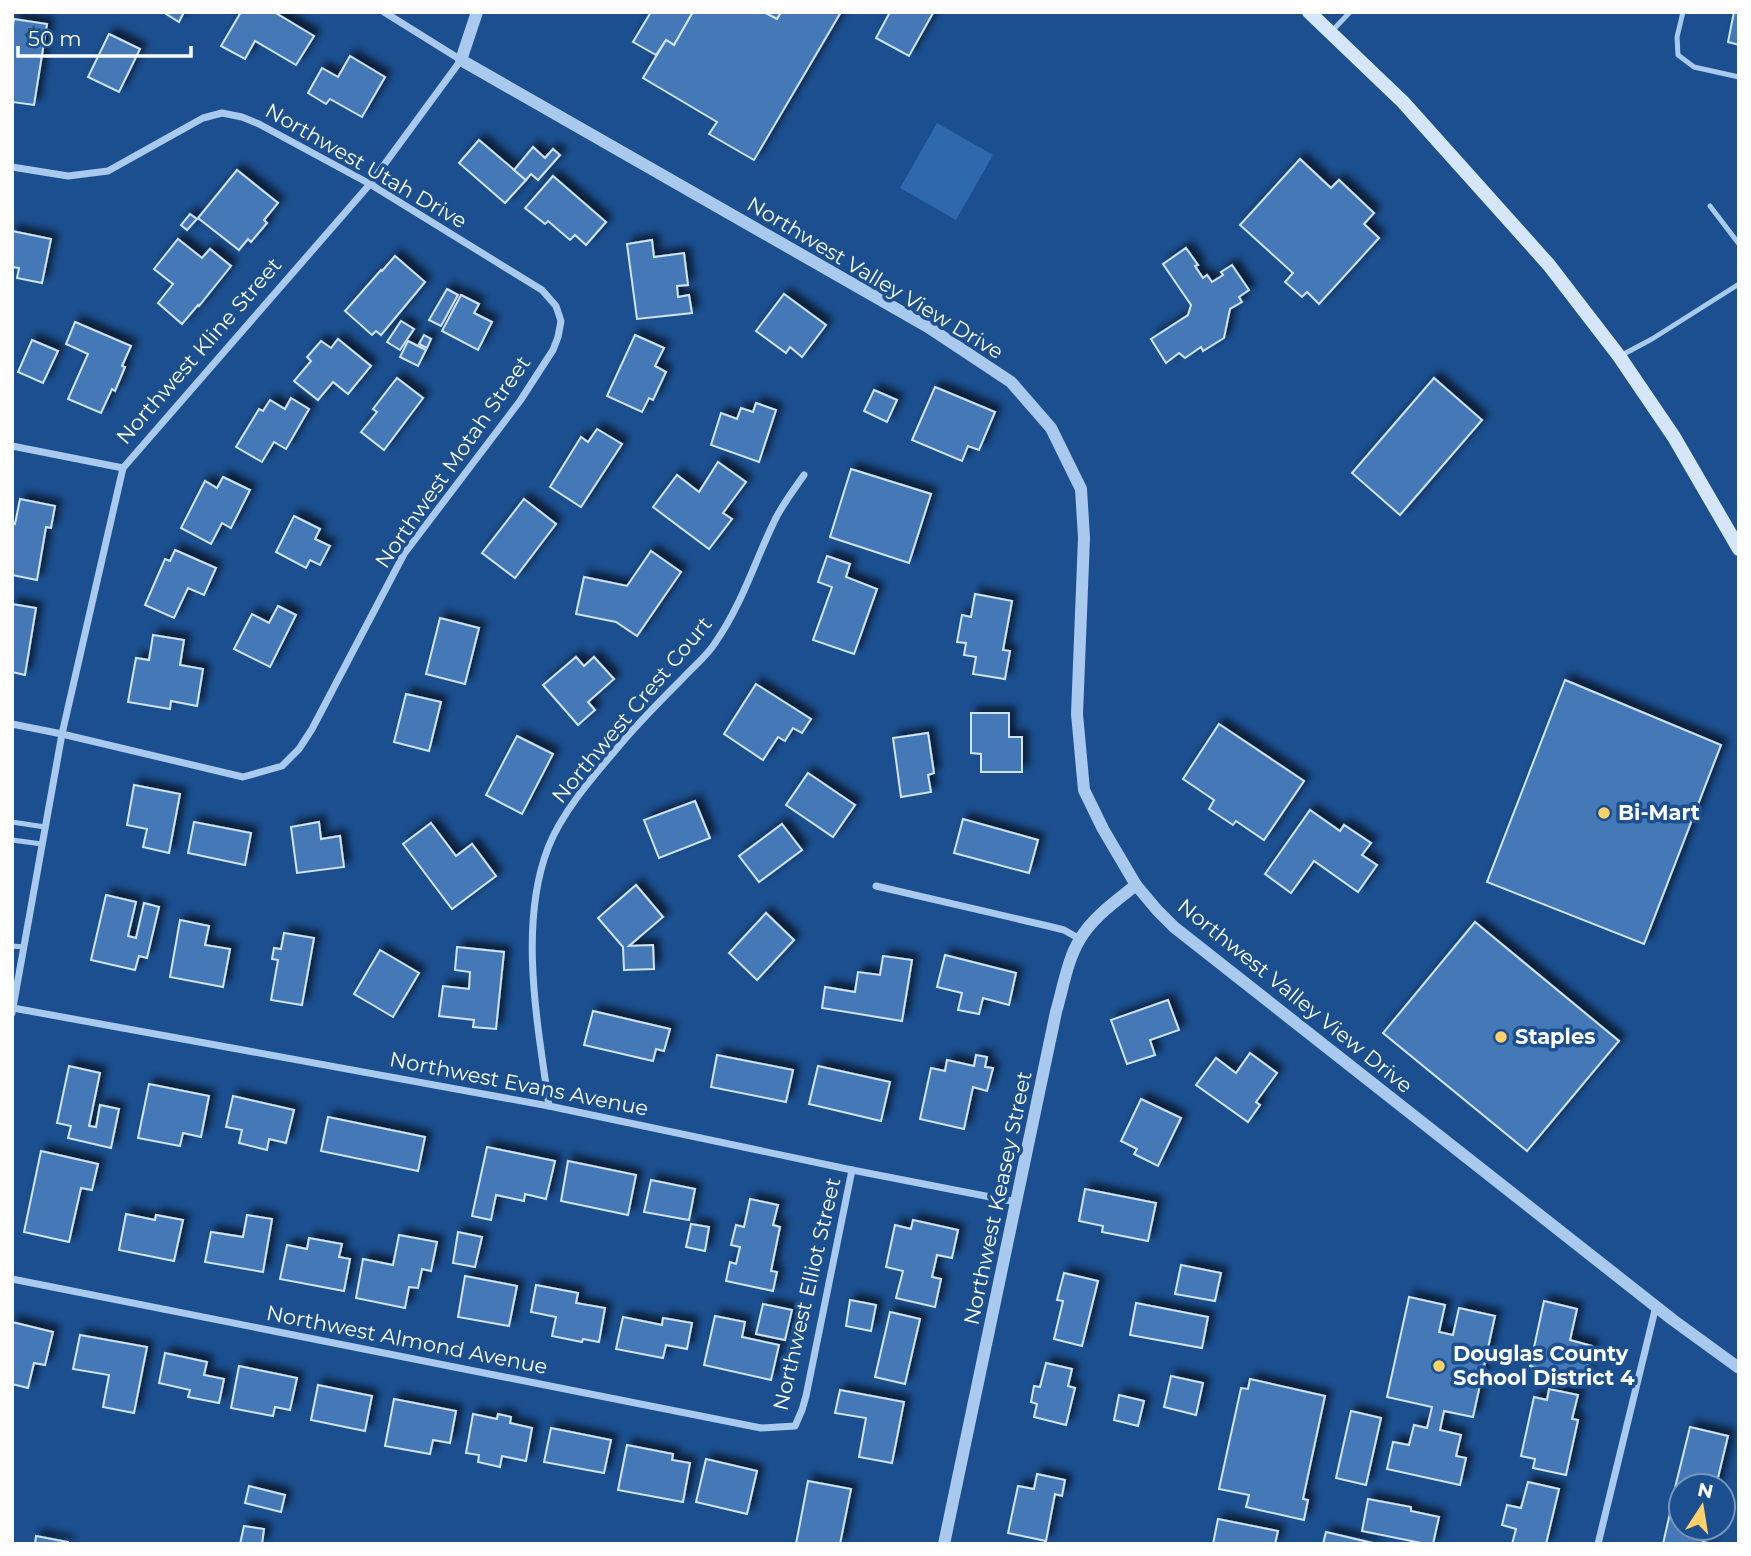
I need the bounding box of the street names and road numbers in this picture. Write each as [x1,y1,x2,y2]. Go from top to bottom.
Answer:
street label: Northwest Utah Drive [261,98,471,233]
street label: Northwest Valley View Drive [743,191,1008,364]
street label: Northwest Kline Street [111,252,286,449]
street label: Northwest Motah Street [370,351,536,573]
street label: Northwest Crest Court [546,611,717,808]
street label: Northwest Valley View Drive [1173,893,1418,1098]
street label: Northwest Evans Avenue [388,1046,651,1121]
street label: Northwest Keasey Street [958,1069,1037,1327]
street label: Northwest Elliot Street [768,1175,845,1413]
street label: Northwest Almond Avenue [264,1300,550,1379]

